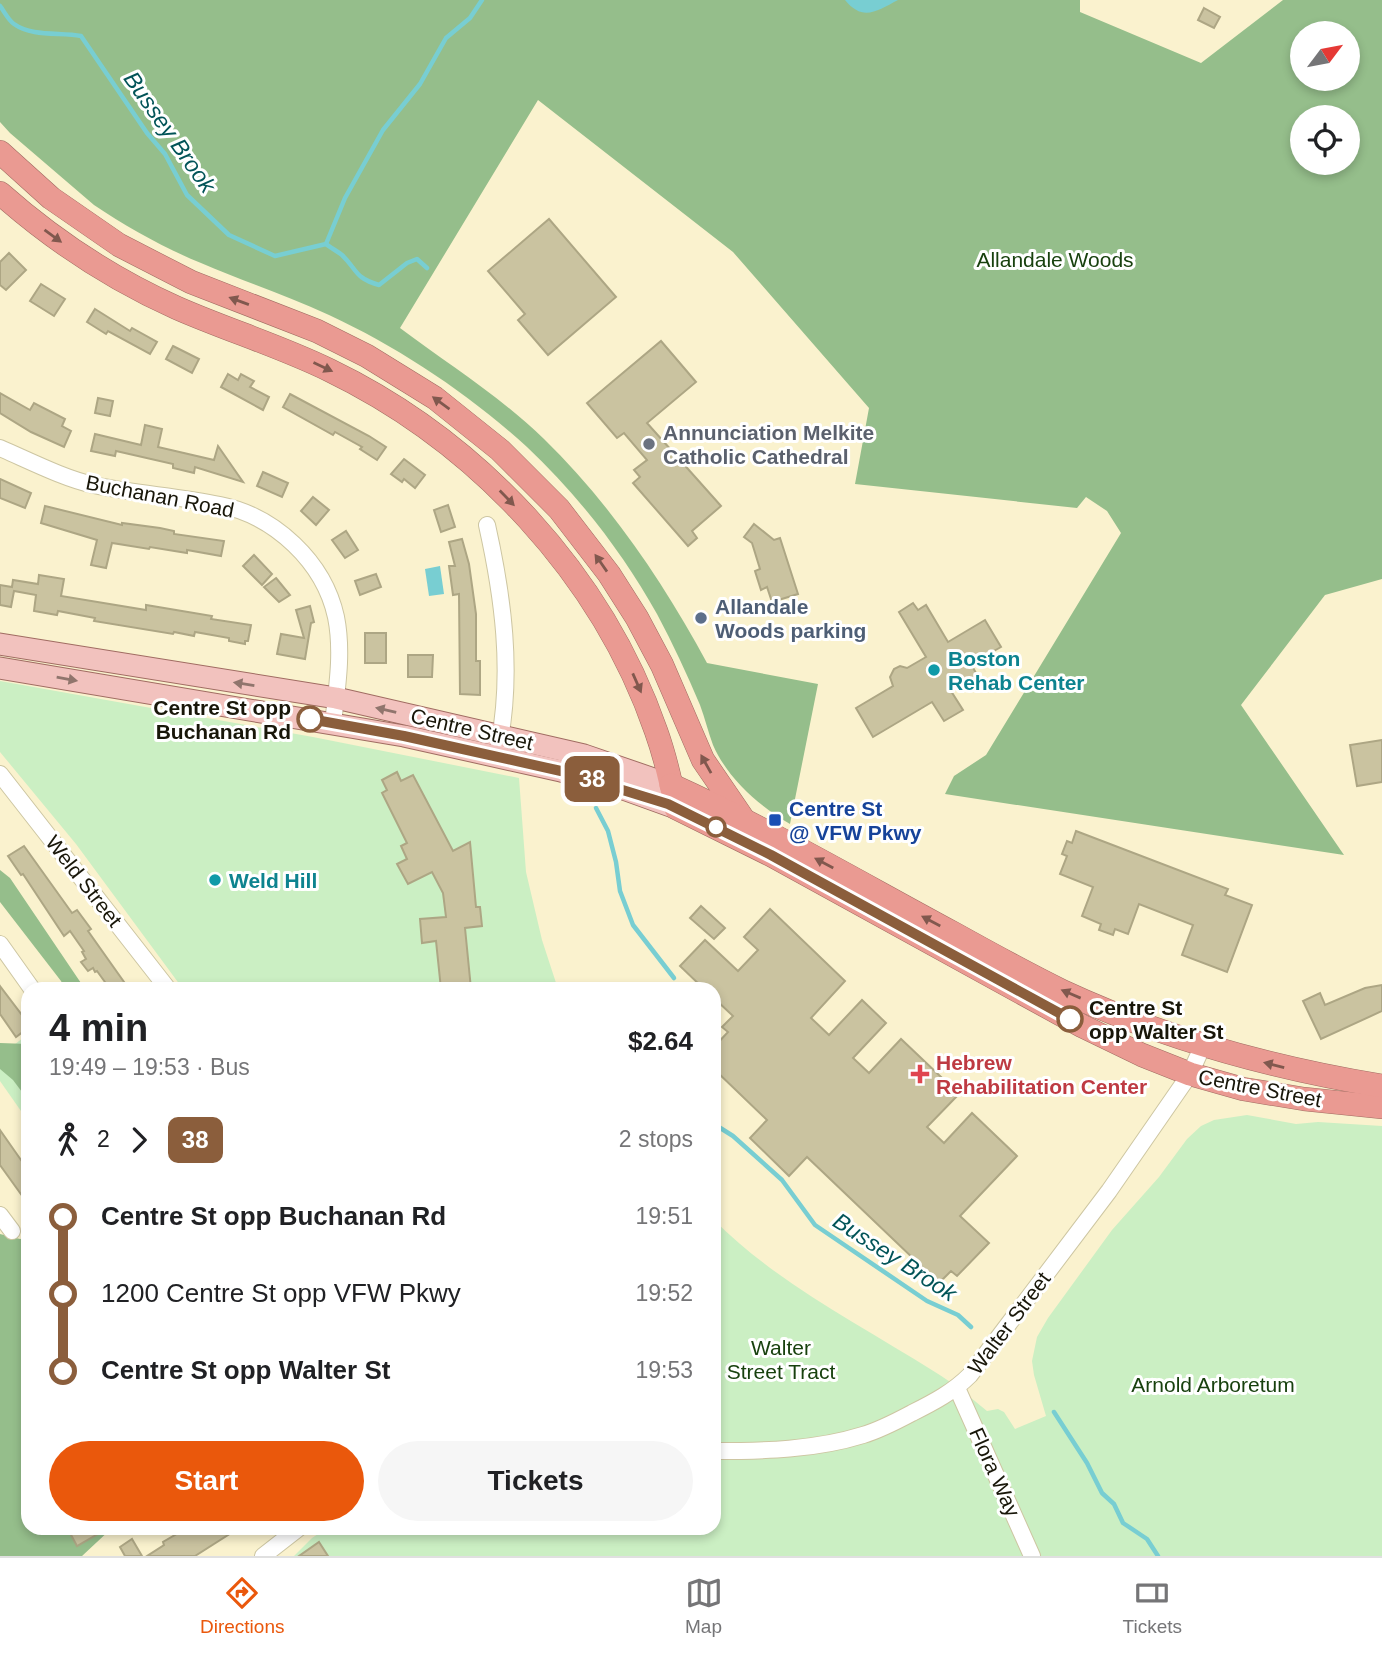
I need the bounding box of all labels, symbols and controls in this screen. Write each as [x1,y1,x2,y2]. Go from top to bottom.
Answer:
north arrow [1290,21,1360,91]
map controls [1290,21,1360,175]
water label: Bussey Brook [119,66,222,199]
button: locate [1290,105,1360,175]
one-way arrow [44,229,62,243]
park label: Allandale Woods [976,248,1134,271]
one-way arrow [228,295,249,306]
one-way arrow [312,362,333,373]
one-way arrow [432,396,450,410]
place label: Annunciation Melkite Catholic Cathedral [663,421,874,468]
marker: Annunciation Melkite Catholic Cathedral [641,436,657,452]
street label: Buchanan Road [84,470,236,522]
one-way arrow [499,489,515,506]
one-way arrow [594,554,608,572]
place label: Allandale Woods parking [715,595,866,642]
marker: Allandale Woods parking [693,610,709,626]
place label: Boston Rehab Center [948,647,1085,694]
marker: Boston Rehab Center [926,662,942,678]
one-way arrow [632,673,643,694]
one-way arrow [56,674,78,685]
one-way arrow [233,678,255,689]
place label: Centre St opp Buchanan Rd [153,696,291,743]
one-way arrow [375,704,397,715]
street label: Centre Street [409,704,536,754]
marker: Centre St opp Buchanan Rd [297,706,323,732]
one-way arrow [700,754,712,774]
line badge: 38 [560,756,624,802]
text: 38 [579,765,605,792]
place label: Centre St @ VFW Pkwy [789,797,922,844]
marker: Centre St @ VFW Pkwy [767,812,783,828]
unlabelled marker [706,817,726,837]
street label: Weld Street [41,831,127,931]
one-way arrow [814,858,834,869]
place label: Weld Hill [229,869,317,892]
marker: Weld Hill [207,872,223,888]
one-way arrow [921,915,941,927]
one-way arrow [1060,989,1081,1000]
place label: Centre St opp Walter St [1089,996,1224,1043]
marker: Centre St opp Walter St [1057,1006,1083,1032]
text: 4 min [49,1007,148,1049]
text: $2.64 [628,1026,693,1056]
place label: Hebrew Rehabilitation Center [936,1051,1147,1098]
text: 19:49 – 19:53 · Bus [49,1054,250,1080]
one-way arrow [1263,1059,1285,1070]
marker: Hebrew Rehabilitation Center [910,1064,930,1084]
street label: Centre Street [1197,1065,1324,1111]
icon: walk [49,1121,87,1159]
icon: forward [120,1121,158,1159]
text: 2 [97,1126,110,1152]
text: 38 [182,1126,209,1153]
text: 2 stops [619,1126,693,1152]
text: Centre St opp Buchanan Rd [101,1201,446,1231]
text: 19:51 [635,1203,693,1229]
water label: Bussey Brook [828,1207,963,1307]
street label: Walter Street [963,1267,1055,1379]
text: 1200 Centre St opp VFW Pkwy [101,1278,461,1308]
text: 19:52 [635,1280,693,1306]
park label: Walter Street Tract [727,1336,835,1383]
text: Centre St opp Walter St [101,1355,390,1385]
text: 19:53 [635,1357,693,1383]
park label: Arnold Arboretum [1131,1373,1295,1396]
street label: Flora Way [965,1424,1025,1520]
button: Start [49,1441,364,1521]
button: Tickets [378,1441,693,1521]
tab: Directions [200,1574,284,1638]
tab: Map [685,1574,723,1638]
tab: Tickets [1123,1574,1182,1638]

